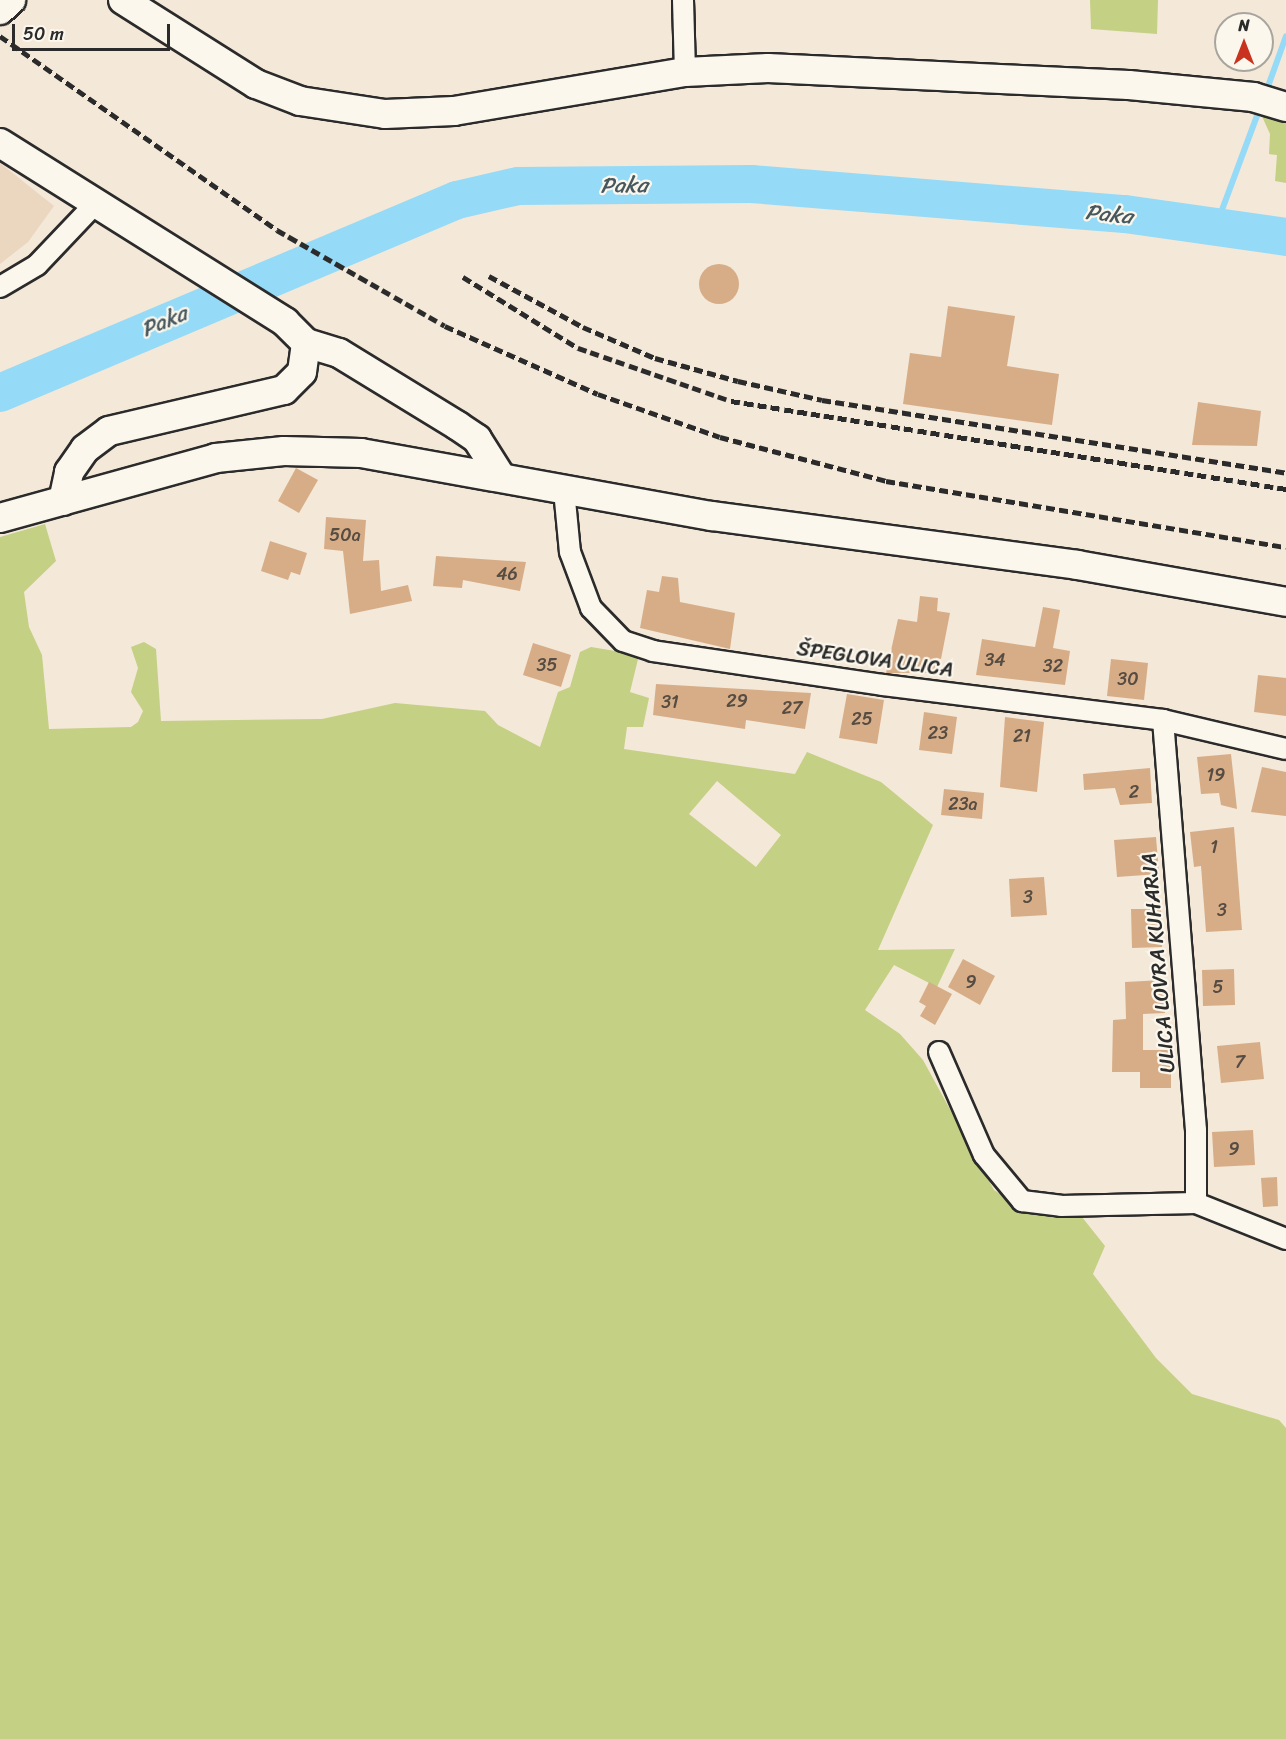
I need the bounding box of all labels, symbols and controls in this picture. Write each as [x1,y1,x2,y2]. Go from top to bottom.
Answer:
text: N [1238,11,1250,40]
scale bar [15,12,172,50]
north arrow [1214,12,1274,72]
text: 50 m [23,18,64,50]
water label: Paka [600,171,648,199]
water label: Paka [1084,198,1134,230]
water label: Paka [137,300,191,342]
house number: 50a [329,524,361,546]
house number: 46 [496,563,518,585]
street label: ŠPEGLOVA ULICA [795,636,955,682]
house number: 34 [984,649,1006,671]
house number: 35 [537,654,557,676]
house number: 32 [1043,655,1063,677]
house number: 30 [1117,668,1139,690]
house number: 29 [726,690,748,712]
house number: 31 [661,691,679,713]
house number: 27 [782,697,802,719]
house number: 25 [851,708,873,730]
house number: 23 [928,722,948,744]
house number: 21 [1013,725,1031,747]
house number: 19 [1207,764,1225,786]
house number: 2 [1129,781,1139,803]
house number: 23a [948,793,978,815]
house number: 1 [1210,836,1218,858]
street label: ULICA LOVRA KUHARJA [1136,852,1180,1074]
house number: 3 [1023,886,1033,908]
house number: 3 [1217,899,1227,921]
house number: 9 [965,971,977,993]
house number: 5 [1213,976,1223,998]
house number: 7 [1235,1051,1245,1073]
house number: 9 [1228,1138,1240,1160]

